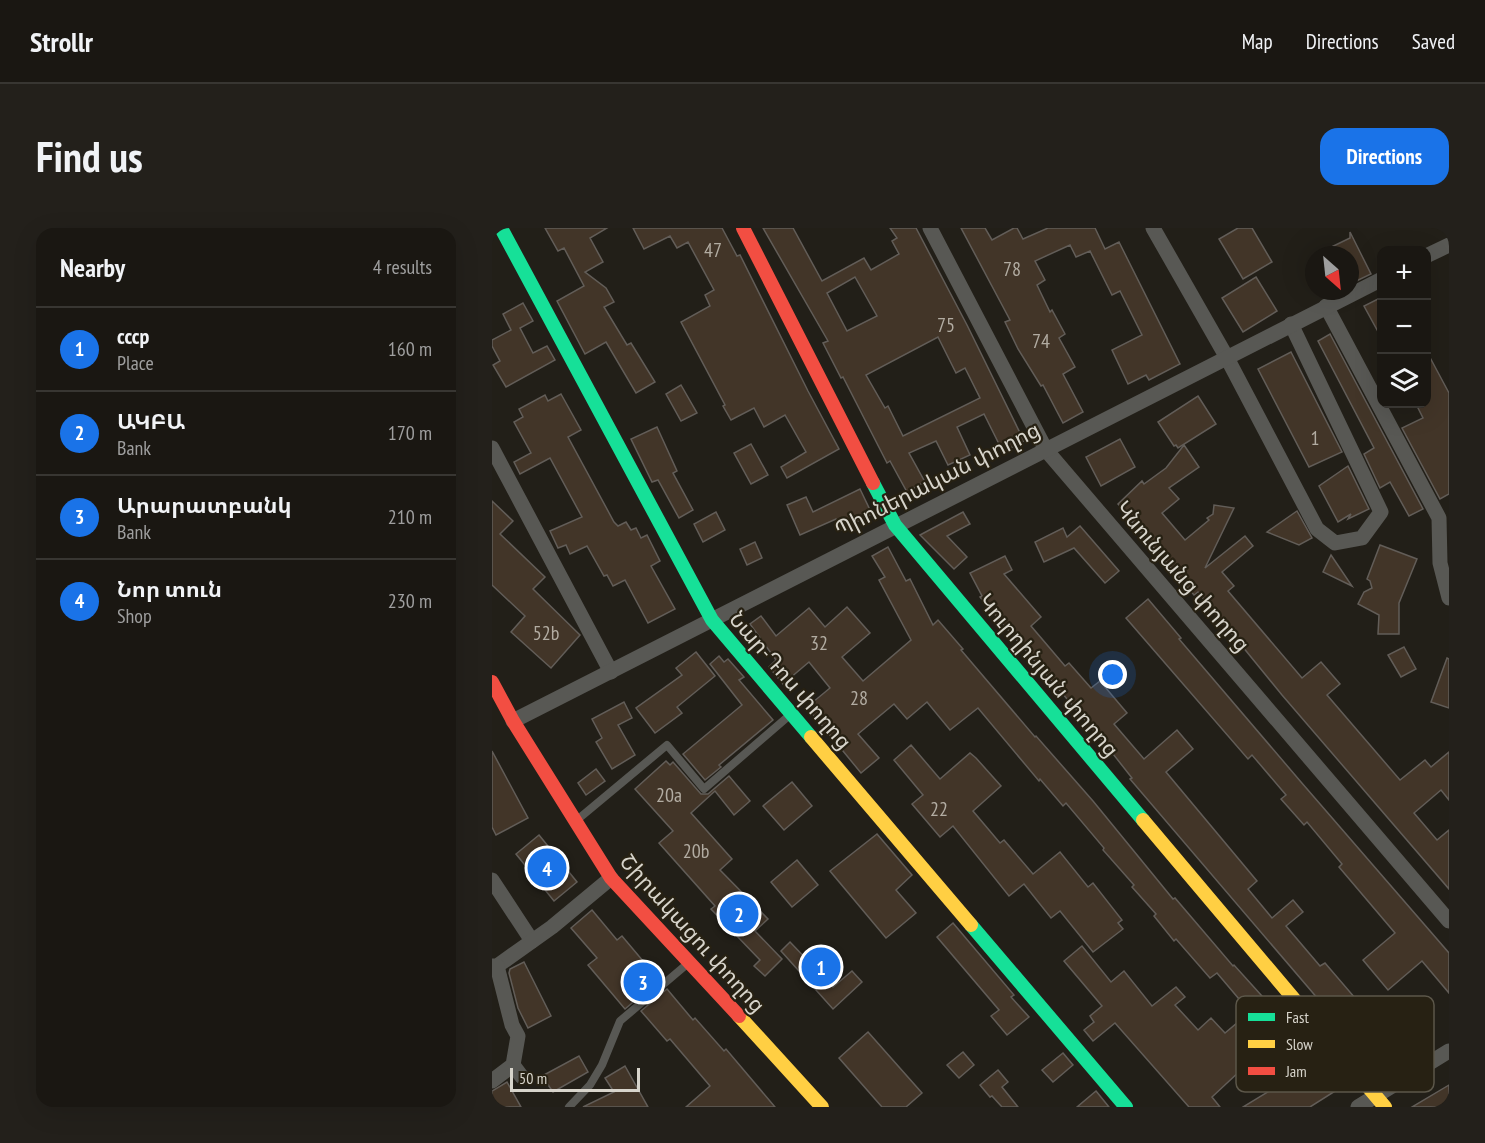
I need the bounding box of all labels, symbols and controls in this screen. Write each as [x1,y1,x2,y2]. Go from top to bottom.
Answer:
text: Strollr [30,23,93,60]
text: Map [1242,28,1273,55]
text: Directions [1306,28,1379,55]
text: Saved [1412,28,1455,55]
button: Directions [1320,128,1449,185]
text: Find us [36,129,143,184]
house number: 47 [704,237,722,263]
north arrow [1305,246,1359,300]
map controls [1377,246,1431,408]
button: + [1377,246,1431,300]
text: Nearby [60,251,125,284]
text: 4 results [373,254,432,280]
house number: 78 [1003,256,1021,282]
button: − [1377,300,1431,354]
house number: 75 [937,312,955,338]
text: ссср [117,322,149,350]
house number: 74 [1032,328,1050,354]
text: 1 [75,336,84,362]
text: 160 m [388,336,432,362]
text: Place [117,350,154,376]
button: layers [1377,354,1431,408]
text: ԱԿԲԱ [117,407,185,435]
street label: Պիոներական փողոց [829,415,1045,543]
text: 2 [75,420,84,446]
text: 170 m [388,420,432,446]
house number: 1 [1311,425,1320,451]
text: Bank [117,435,151,461]
text: Արարատբանկ [117,491,292,519]
street label: Կնունյանց փողոց [1110,495,1256,657]
text: 3 [75,504,84,530]
text: 210 m [388,504,432,530]
text: Bank [117,519,151,545]
text: Նոր տուն [117,575,222,603]
street label: Կուրղինյան փողոց [972,587,1126,763]
text: 4 [75,588,84,614]
text: 230 m [388,588,432,614]
text: Shop [117,603,152,629]
street label: Նար-Դոս փողոց [723,605,859,755]
house number: 52b [533,620,559,646]
house number: 32 [810,630,828,656]
your location [1098,660,1127,689]
house number: 28 [850,685,868,711]
house number: 20a [656,782,682,808]
house number: 22 [930,796,948,822]
house number: 20b [683,838,709,864]
pin: 4 [528,846,566,890]
street label: Շիրակացու փողոց [614,848,772,1018]
pin: 2 [720,892,758,936]
pin: 1 [802,944,840,990]
pin: 3 [624,960,662,1005]
legend [1236,996,1434,1092]
text: Fast [1286,1007,1309,1027]
text: Slow [1286,1034,1313,1054]
text: Jam [1285,1061,1307,1081]
scale bar [510,1065,640,1092]
text: 50 m [519,1068,547,1088]

